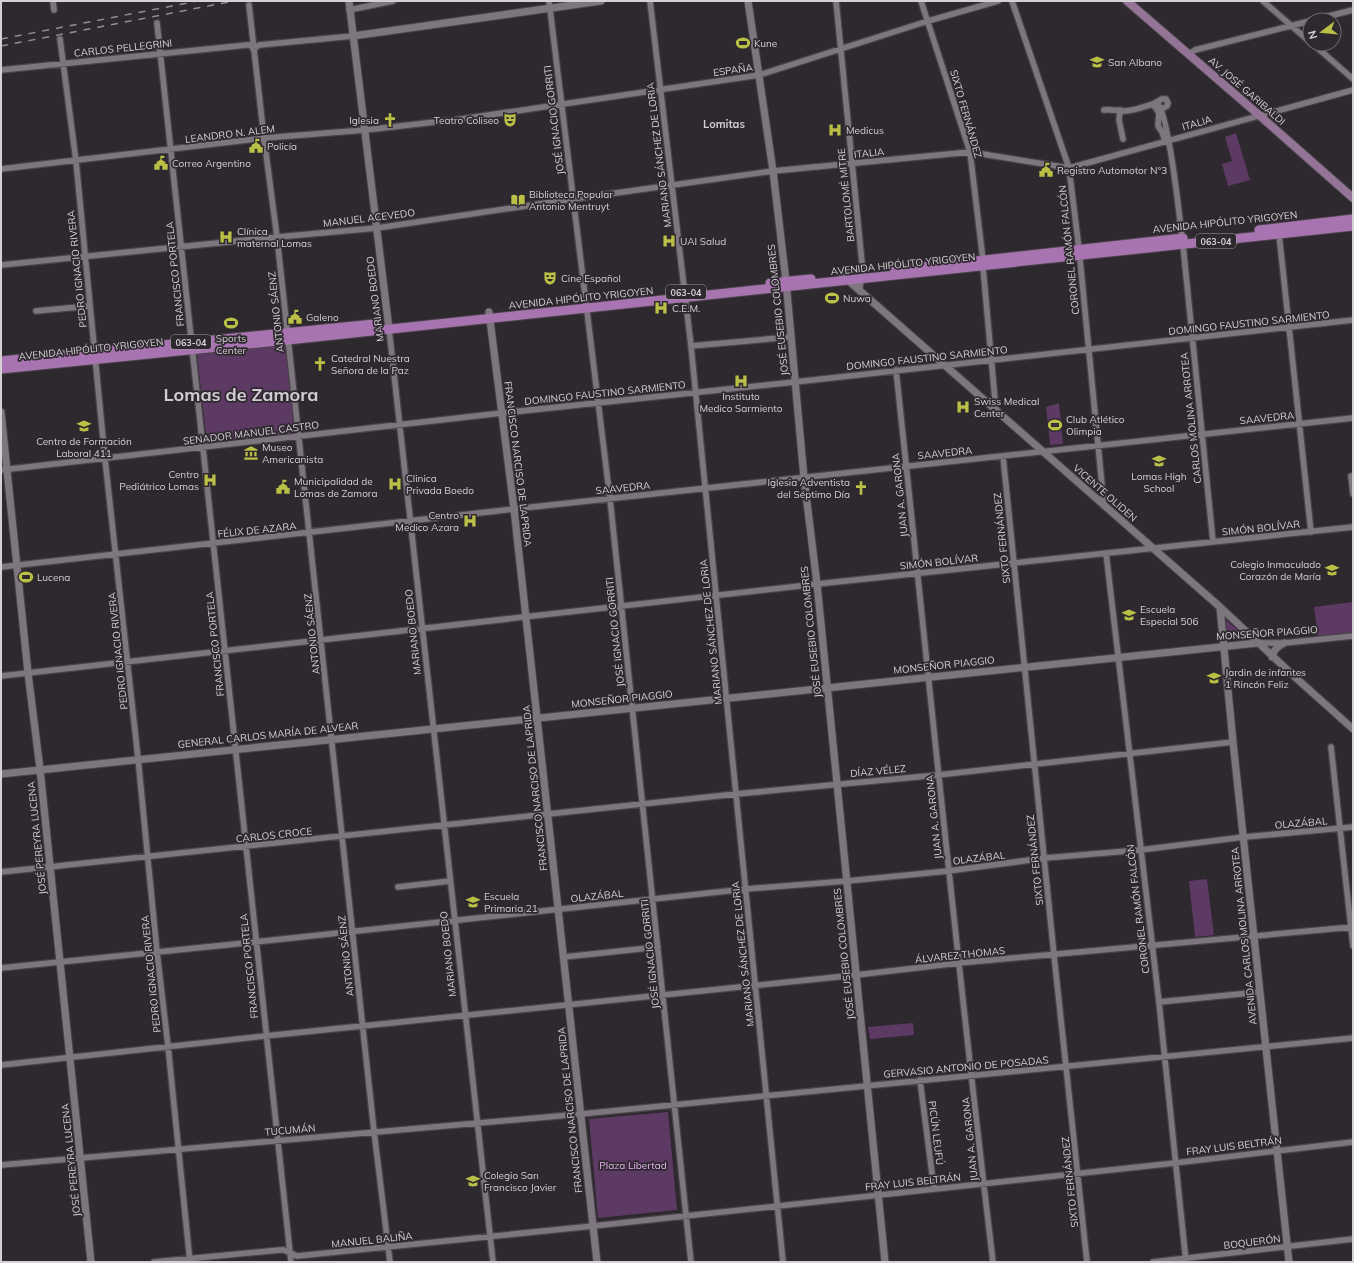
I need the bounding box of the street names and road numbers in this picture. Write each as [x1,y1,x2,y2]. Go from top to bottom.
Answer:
street label: CARLOS PELLEGRINI [73,36,173,60]
street label: AV. JOSÉ GARIBALDI [1206,54,1288,128]
street label: ESPAÑA [712,61,754,79]
street label: JOSÉ IGNACIO GORRITI [541,65,567,175]
street label: SIXTO FERNÁNDEZ [947,68,985,160]
street label: MARIANO SÁNCHEZ DE LORIA [644,81,674,228]
street label: ITALIA [1180,112,1214,133]
street label: LEANDRO N. ALEM [184,122,276,146]
street label: ITALIA [853,145,886,161]
street label: BARTOLOMÉ MITRE [835,147,857,242]
street label: CORONEL RAMÓN FALCÓN [1056,185,1082,315]
street label: MANUEL ACEVEDO [322,206,416,230]
street label: AVENIDA HIPÓLITO YRIGOYEN [1152,208,1298,236]
street label: PEDRO IGNACIO RIVERA [64,209,90,328]
street label: FRANCISCO PORTELA [163,220,187,327]
road number: 063-04 [1196,234,1236,248]
street label: JOSÉ EUSEBIO COLOMBRES [765,244,791,376]
street label: AVENIDA HIPÓLITO YRIGOYEN [830,250,976,278]
street label: MARIANO BOEDO [363,255,387,343]
street label: ANTONIO SÁENZ [265,271,287,353]
street label: AVENIDA HIPÓLITO YRIGOYEN [508,284,654,312]
road number: 063-04 [666,285,706,299]
street label: DOMINGO FAUSTINO SARMIENTO [1168,308,1330,338]
street label: AVENIDA HIPÓLITO YRIGOYEN [18,335,164,363]
road number: 063-04 [171,335,211,349]
street label: DOMINGO FAUSTINO SARMIENTO [846,343,1008,373]
street label: CARLOS MOLINA ARROTEA [1178,351,1204,484]
street label: DOMINGO FAUSTINO SARMIENTO [524,378,686,408]
street label: FRANCISCO NARCISO DE LAPRIDA [501,380,535,548]
street label: SAAVEDRA [1239,409,1296,427]
street label: SENADOR MANUEL CASTRO [182,418,320,448]
street label: SAAVEDRA [917,444,974,462]
street label: JUAN A. GARONA [889,452,911,538]
street label: VICENTE OLIDEN [1070,462,1140,524]
street label: SAAVEDRA [595,479,652,497]
street label: SIXTO FERNÁNDEZ [991,492,1013,584]
street label: SIMÓN BOLÍVAR [1221,517,1301,539]
street label: FÉLIX DE AZARA [217,519,298,541]
street label: SIMÓN BOLÍVAR [899,551,979,573]
street label: MARIANO SÁNCHEZ DE LORIA [697,558,725,705]
street label: JOSÉ EUSEBIO COLOMBRES [798,566,824,698]
street label: JOSÉ IGNACIO GORRITI [603,577,627,687]
street label: MARIANO BOEDO [402,588,424,676]
street label: FRANCISCO PORTELA [203,590,227,697]
street label: PEDRO IGNACIO RIVERA [105,591,131,710]
street label: ANTONIO SÁENZ [301,593,323,675]
street label: MONSEÑOR PIAGGIO [1216,623,1319,643]
street label: MONSEÑOR PIAGGIO [893,653,996,677]
street label: MONSEÑOR PIAGGIO [571,687,674,711]
street label: FRANCISCO NARCISO DE LAPRIDA [520,704,550,872]
street label: GENERAL CARLOS MARÍA DE ALVEAR [177,719,359,751]
street label: DÍAZ VÉLEZ [850,762,907,780]
street label: JUAN A. GARONA [923,774,945,860]
street label: JOSÉ PEREYRA LUCENA [25,780,49,895]
street label: SIXTO FERNÁNDEZ [1024,814,1046,906]
street label: OLAZÁBAL [1274,814,1328,832]
street label: CARLOS CROCE [235,825,313,845]
street label: CORONEL RAMÓN FALCÓN [1124,844,1152,974]
street label: AVENIDA CARLOS MOLINA ARROTEA [1228,846,1260,1026]
street label: OLAZÁBAL [952,848,1007,868]
street label: MARIANO SÁNCHEZ DE LORIA [729,880,757,1027]
street label: OLAZÁBAL [570,887,625,905]
street label: JOSÉ EUSEBIO COLOMBRES [831,888,857,1020]
street label: JOSÉ IGNACIO GORRITI [638,899,662,1009]
street label: MARIANO BOEDO [437,910,459,998]
street label: FRANCISCO PORTELA [237,912,261,1019]
street label: PEDRO IGNACIO RIVERA [138,914,164,1033]
street label: ANTONIO SÁENZ [335,915,357,997]
street label: ÁLVAREZ THOMAS [914,944,1006,966]
street label: FRANCISCO NARCISO DE LAPRIDA [555,1026,585,1194]
street label: GERVASIO ANTONIO DE POSADAS [883,1053,1049,1081]
street label: JUAN A. GARONA [959,1096,981,1182]
street label: PICÚN LEUFÚ [926,1100,946,1166]
street label: JOSÉ PEREYRA LUCENA [59,1102,83,1217]
street label: TUCUMÁN [264,1121,316,1139]
street label: FRAY LUIS BELTRÁN [1185,1134,1283,1158]
street label: SIXTO FERNÁNDEZ [1059,1136,1081,1228]
street label: FRAY LUIS BELTRÁN [864,1171,962,1193]
street label: MANUEL BALIÑA [331,1229,414,1251]
street label: BOQUERÓN [1223,1232,1281,1252]

